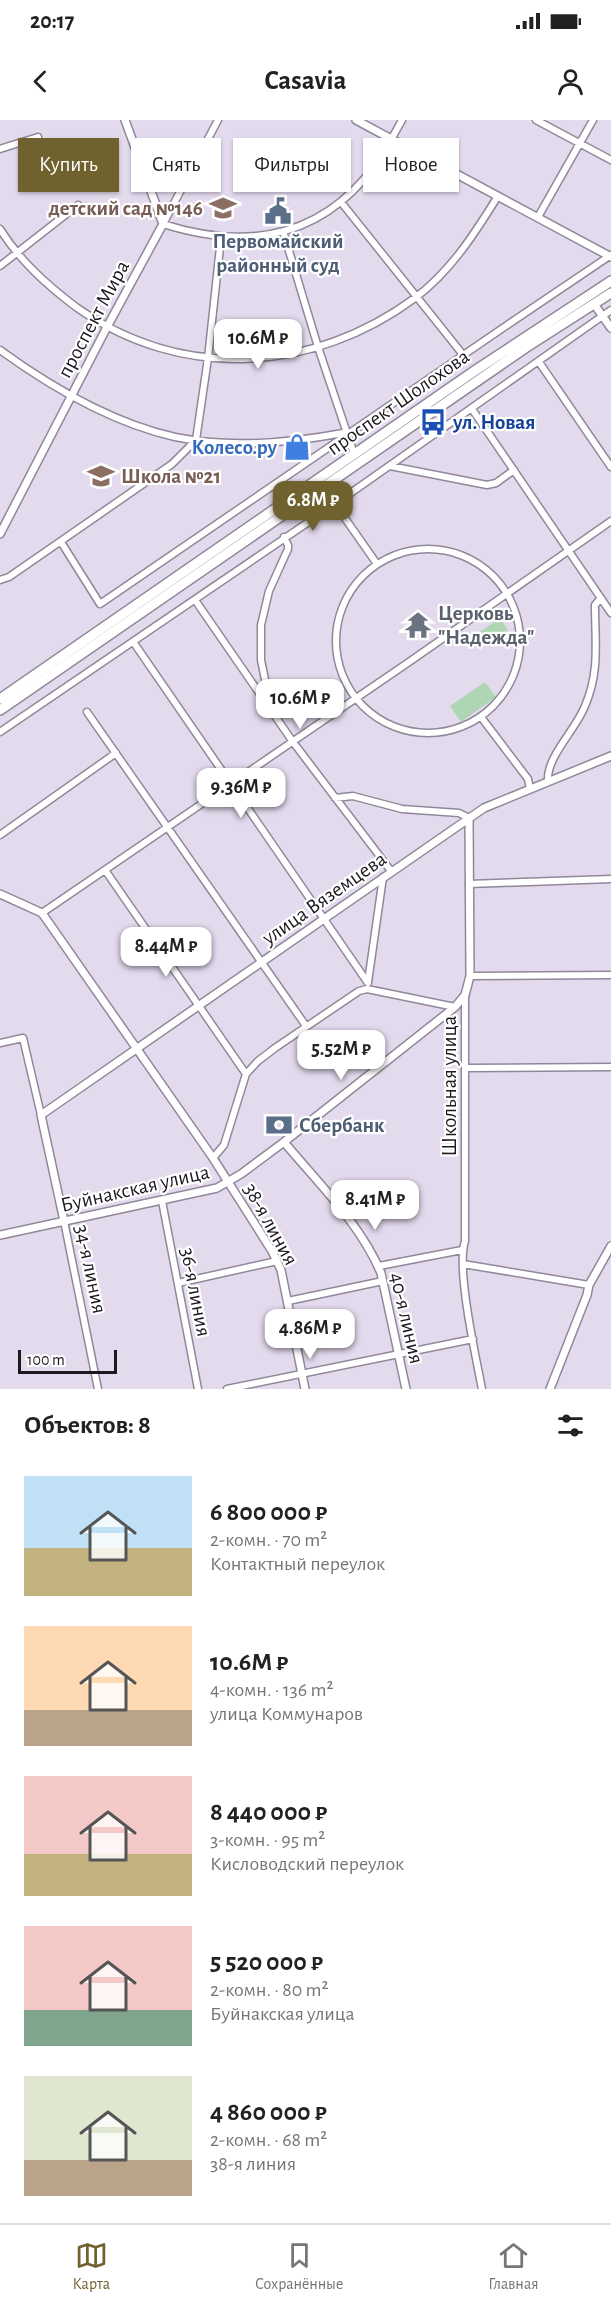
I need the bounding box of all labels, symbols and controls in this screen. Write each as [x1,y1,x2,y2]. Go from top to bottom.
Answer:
text: 20:17 [30,10,74,32]
icon: back [24,65,57,98]
icon: person [554,65,587,98]
text: Casavia [264,67,347,94]
chip: Купить [18,138,119,192]
chip: Снять [131,138,221,192]
chip: Фильтры [233,138,351,192]
chip: Новое [363,138,459,192]
school or university icon: детский сад №146 [208,193,238,223]
public building icon: Первомайский районный суд [263,196,293,226]
place label: детский сад №146 [49,198,203,219]
place label: Первомайский районный суд [212,231,344,276]
street label: проспект Мира [54,257,133,381]
pin: 10.6M ₽ [203,319,313,370]
text: 10.6M ₽ [228,328,288,348]
street label: проспект Шолохова [323,345,474,459]
bus stop icon: ул. Новая [418,407,448,437]
place label: ул. Новая [452,412,536,433]
shop icon: Колесо.ру [282,432,312,462]
place label: Колесо.ру [192,437,277,458]
school or university icon: Школа №21 [86,461,116,491]
place label: Школа №21 [121,466,221,487]
pin: 6.8M ₽ [264,481,362,532]
text: 6.8M ₽ [287,490,339,510]
place label: Церковь "Надежда" [438,603,534,648]
temple icon: Церковь "Надежда" [403,610,433,640]
pin: 10.6M ₽ [245,679,355,730]
text: 10.6M ₽ [270,688,330,708]
pin: 9.36M ₽ [186,768,296,819]
text: 9.36M ₽ [211,777,271,797]
street label: улица Вяземцева [258,848,390,949]
pin: 8.44M ₽ [111,927,221,978]
text: 8.44M ₽ [135,936,197,956]
street label: Школьная улица [439,1015,460,1156]
pin: 5.52M ₽ [286,1030,396,1081]
text: 5.52M ₽ [311,1039,371,1059]
bank icon: Сбербанк [264,1110,294,1140]
place label: Сбербанк [299,1115,385,1136]
street label: Буйнакская улица [59,1161,212,1216]
street label: 38-я линия [239,1180,302,1269]
pin: 8.41M ₽ [320,1180,430,1231]
text: 8.41M ₽ [345,1189,405,1209]
street label: 34-я линия [71,1223,110,1316]
street label: 36-я линия [177,1246,214,1338]
street label: 40-я линия [386,1270,427,1366]
pin: 4.86M ₽ [255,1309,365,1360]
text: 4.86M ₽ [279,1318,341,1338]
scale bar [18,1347,117,1374]
text: 100 m [27,1352,65,1368]
icon: filters [554,1409,587,1442]
text: Объектов: 8 [24,1412,151,1438]
text: 6 800 000 ₽ [210,1499,327,1525]
icon: home [72,1500,144,1572]
text: 2-комн. · 70 m² [210,1530,327,1550]
text: Контактный переулок [210,1554,385,1574]
text: 10.6M ₽ [210,1649,288,1675]
icon: home [72,1650,144,1722]
text: 4-комн. · 136 m² [210,1680,333,1700]
text: улица Коммунаров [210,1704,363,1724]
text: 8 440 000 ₽ [210,1799,327,1825]
icon: home [72,1800,144,1872]
text: 3-комн. · 95 m² [210,1830,325,1850]
text: Кисловодский переулок [210,1854,404,1874]
text: 5 520 000 ₽ [210,1949,323,1975]
icon: home [72,1950,144,2022]
text: 2-комн. · 80 m² [210,1980,328,2000]
text: Буйнакская улица [210,2004,355,2024]
text: 4 860 000 ₽ [210,2099,327,2125]
icon: home [72,2100,144,2172]
text: 2-комн. · 68 m² [210,2130,327,2150]
text: 38-я линия [210,2154,296,2174]
tab: Карта [72,2239,110,2294]
tab: Сохранённые [255,2239,343,2294]
tab: Главная [488,2239,539,2294]

